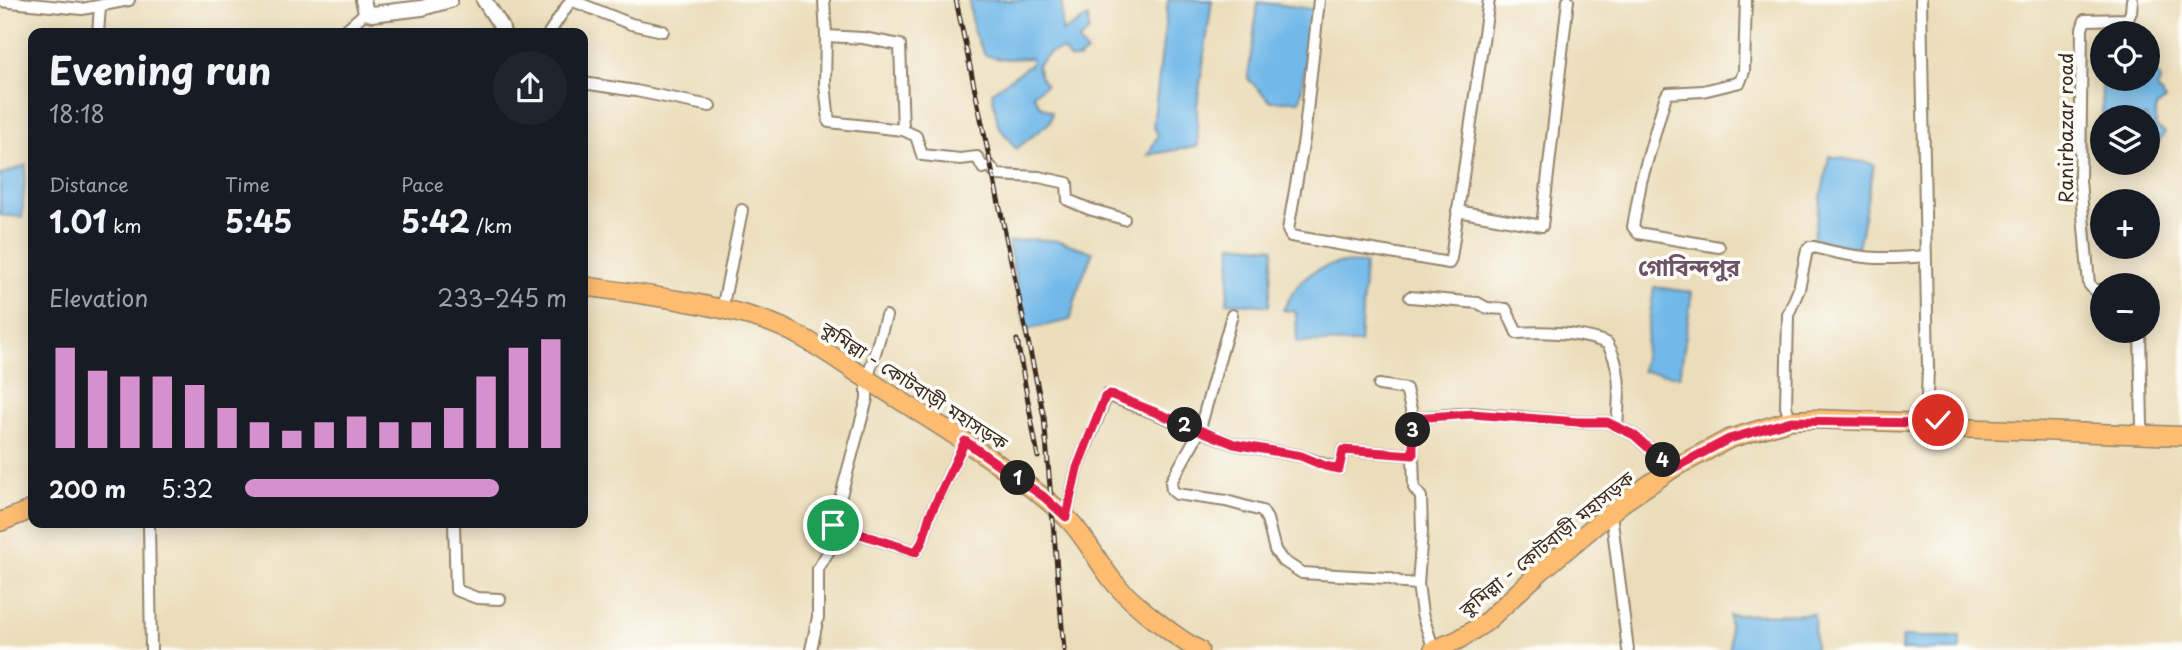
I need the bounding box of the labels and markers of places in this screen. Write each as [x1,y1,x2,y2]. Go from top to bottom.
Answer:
pin [1908,390,1968,450]
pin: 2 [1168,408,1202,442]
pin: 3 [1396,412,1430,448]
pin: 4 [1646,442,1680,477]
pin: 1 [1000,461,1036,496]
pin [803,495,863,555]

